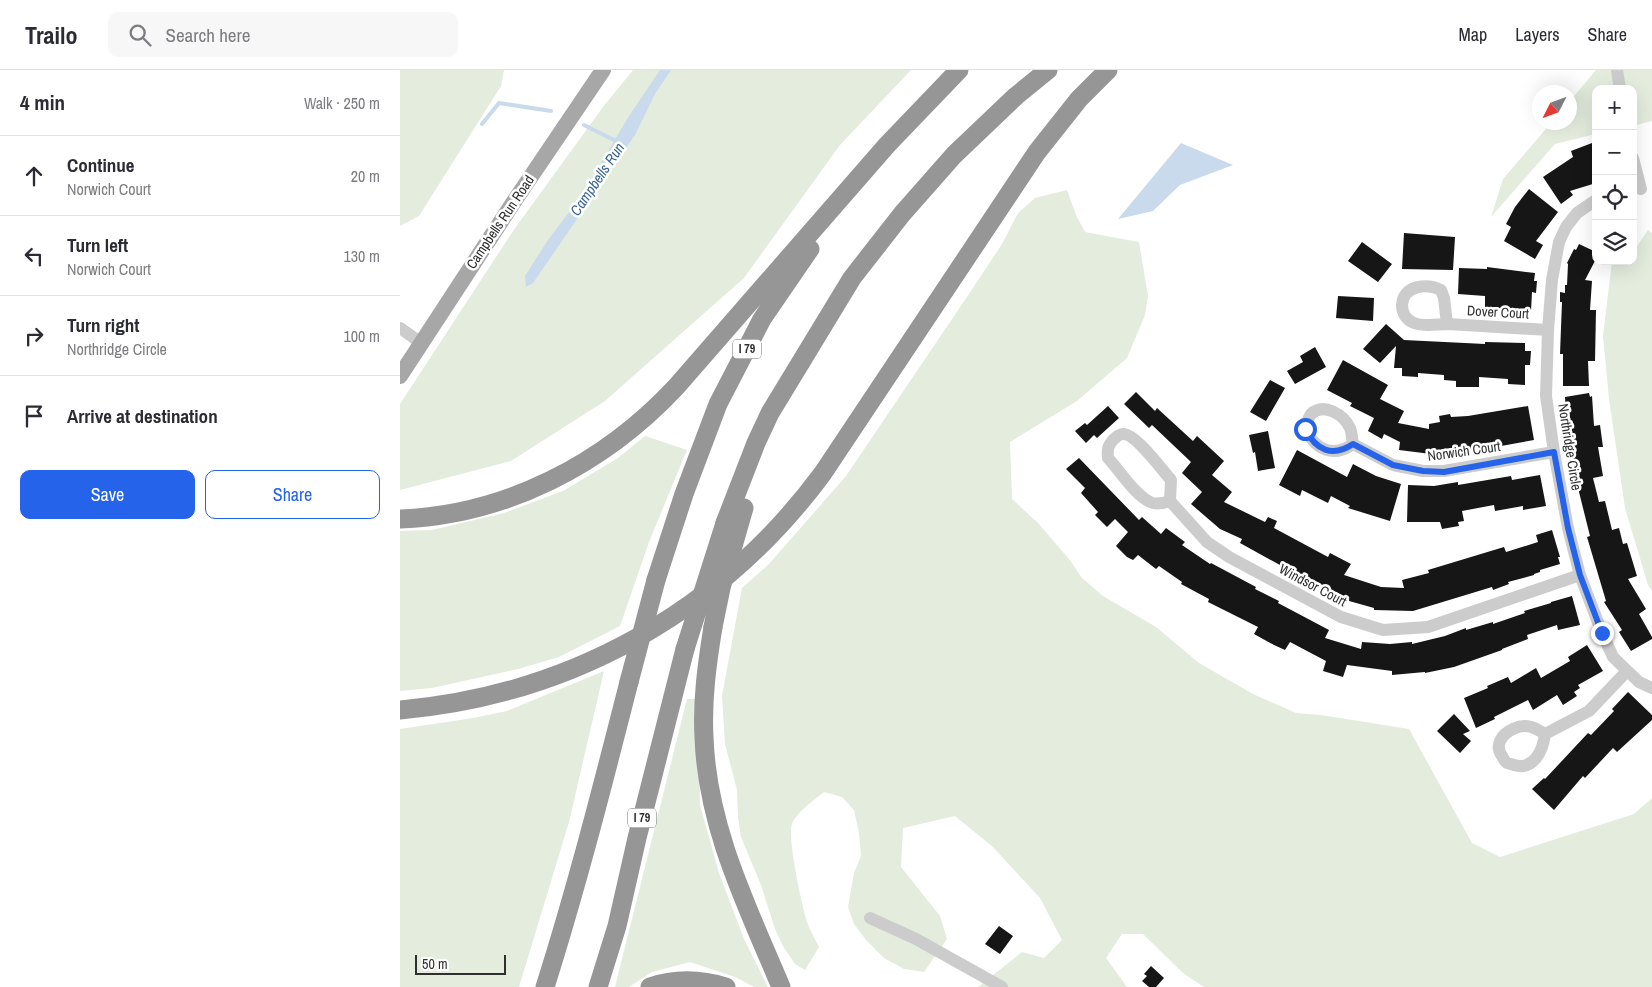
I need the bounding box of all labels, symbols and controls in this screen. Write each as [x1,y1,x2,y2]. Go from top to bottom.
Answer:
search box [108,12,458,57]
text: Trailo [25,19,78,51]
icon: search [126,21,154,49]
text: Search here [166,22,250,48]
text: Map [1459,22,1487,47]
text: Layers [1515,22,1560,47]
text: Share [1588,22,1627,47]
north arrow [1532,85,1577,130]
map controls [1592,85,1637,265]
button: + [1592,85,1637,130]
text: 4 min [20,88,65,117]
text: Walk · 250 m [304,92,380,114]
button: − [1592,130,1637,175]
water label: Campbells Run [565,138,629,220]
text: Continue [67,152,135,178]
icon: ahead [20,162,48,190]
text: 20 m [351,165,380,187]
street label: Campbells Run Road [462,172,538,272]
button: locate [1592,175,1637,220]
text: Norwich Court [67,178,151,200]
button: layers [1592,220,1637,265]
text: Turn left [67,232,128,258]
icon: left [20,242,48,270]
text: 130 m [344,245,380,267]
text: Norwich Court [67,258,151,280]
street label: Dover Court [1467,301,1529,323]
text: Turn right [67,312,139,338]
icon: right [20,322,48,350]
text: 100 m [344,325,380,347]
text: Northridge Circle [67,338,167,360]
road number: I 79 [733,340,761,358]
icon: arrive [20,402,48,430]
street label: Northridge Circle [1554,402,1586,492]
text: Arrive at destination [67,403,218,429]
route start [1294,418,1317,441]
street label: Norwich Court [1426,437,1502,465]
button: Save [20,470,195,519]
button: Share [205,470,380,519]
street label: Windsor Court [1276,560,1350,610]
route end [1591,622,1614,645]
road number: I 79 [628,808,656,828]
scale bar [415,952,506,975]
text: 50 m [422,955,448,973]

